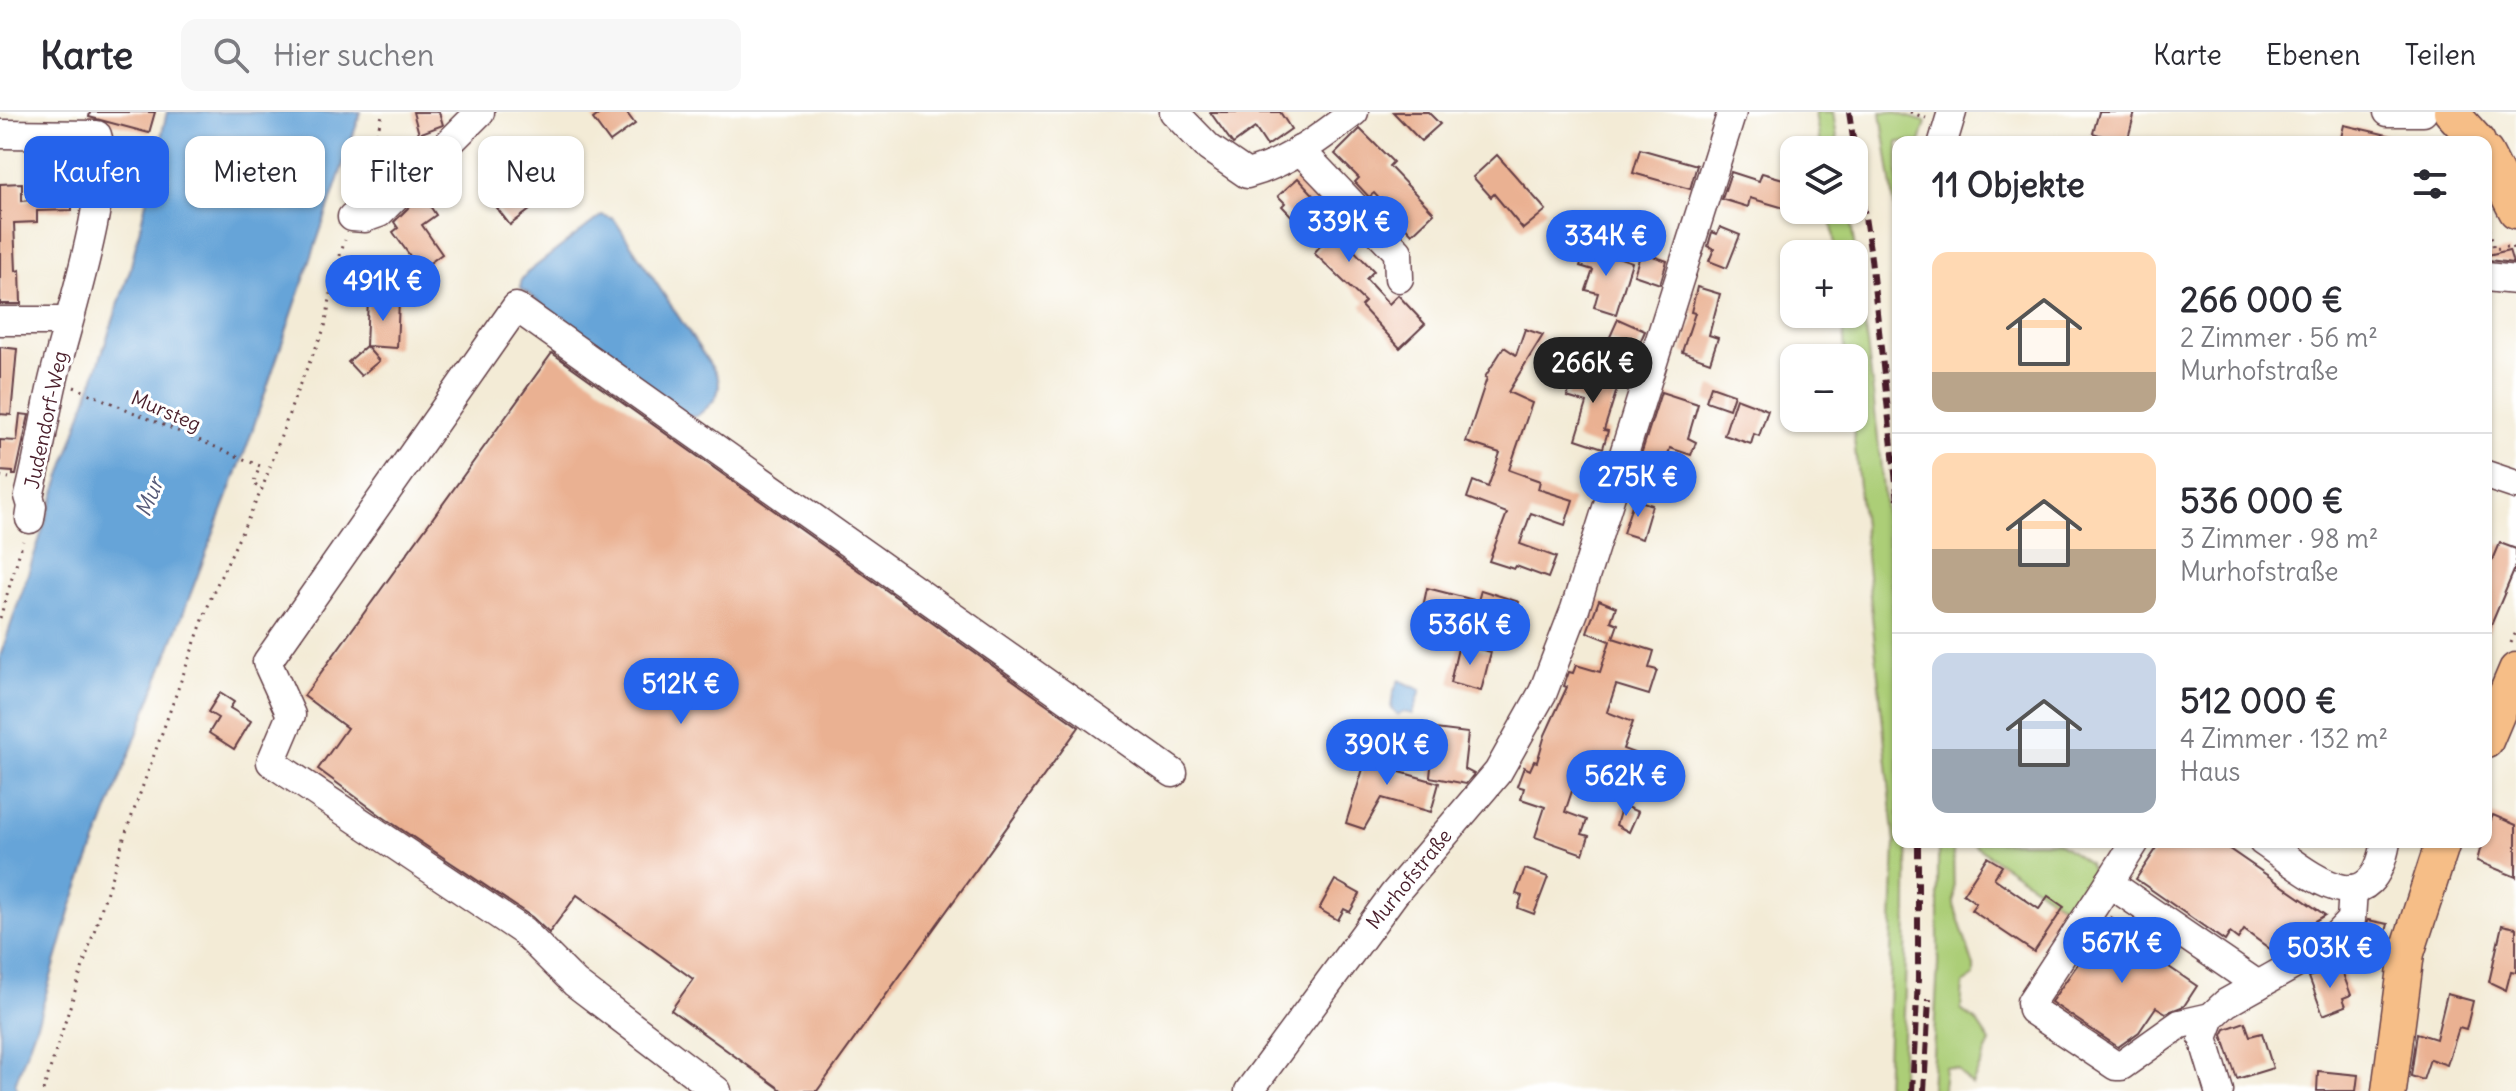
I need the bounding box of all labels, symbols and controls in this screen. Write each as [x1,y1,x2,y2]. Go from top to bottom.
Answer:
search box [181,19,741,91]
text: Karte [40,32,133,79]
icon: search [209,33,253,77]
text: Hier suchen [273,36,434,74]
text: Karte [2153,37,2222,73]
text: Ebenen [2266,37,2360,73]
text: Teilen [2404,37,2476,73]
chip: Kaufen [24,136,169,208]
chip: Mieten [185,136,325,208]
chip: Filter [341,136,462,208]
chip: Neu [478,136,584,208]
map controls [1780,136,1868,432]
button: layers [1780,136,1868,224]
icon: filters [2408,162,2452,206]
text: 11 Objekte [1932,163,2085,206]
pin: 339K € [1284,196,1414,264]
text: 339K € [1307,205,1391,238]
pin: 334K € [1541,210,1671,278]
text: 334K € [1564,219,1648,252]
button: + [1780,240,1868,328]
pin: 491K € [318,255,448,323]
text: 491K € [343,264,423,297]
text: 266 000 € [2180,278,2343,321]
icon: home [1996,284,2092,380]
text: 2 Zimmer · 56 m² [2180,321,2378,354]
pin: 266K € [1528,337,1658,405]
button: − [1780,344,1868,432]
text: 266K € [1551,346,1635,379]
street label: Judendorf-Weg [19,349,72,491]
text: Murhofstraße [2180,354,2339,387]
street label: Mursteg [127,385,205,436]
pin: 275K € [1573,451,1703,519]
text: 275K € [1598,460,1678,493]
water label: Mur [129,471,171,521]
text: 536 000 € [2180,479,2344,522]
icon: home [1996,485,2092,581]
text: 3 Zimmer · 98 m² [2180,522,2379,555]
text: Murhofstraße [2180,555,2339,588]
pin: 536K € [1405,599,1535,667]
text: 536K € [1428,608,1512,641]
pin: 512K € [616,658,746,726]
text: 512K € [642,667,720,700]
text: 512 000 € [2180,679,2337,722]
icon: home [1996,685,2092,781]
pin: 390K € [1322,719,1452,787]
text: 4 Zimmer · 132 m² [2180,722,2388,755]
text: 390K € [1344,728,1430,761]
pin: 562K € [1561,750,1691,818]
text: Haus [2180,755,2240,788]
text: 562K € [1584,759,1668,792]
street label: Murhofstraße [1361,823,1457,934]
pin: 567K € [2057,917,2187,985]
pin: 503K € [2265,922,2395,990]
text: 567K € [2081,926,2163,959]
text: 503K € [2287,931,2373,964]

